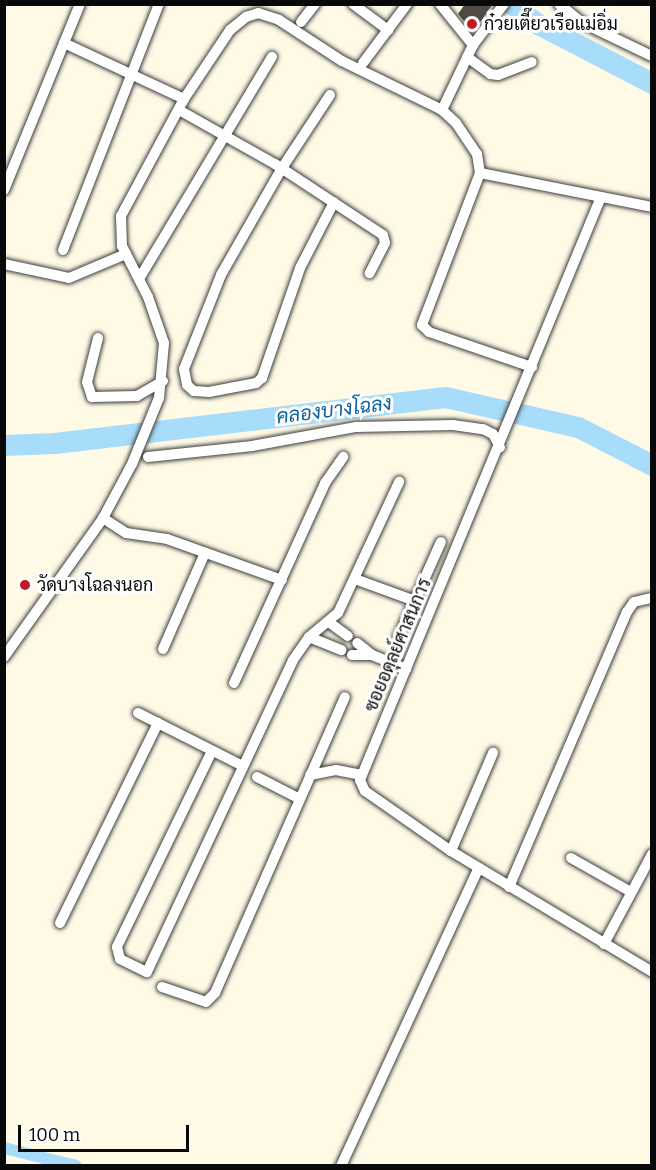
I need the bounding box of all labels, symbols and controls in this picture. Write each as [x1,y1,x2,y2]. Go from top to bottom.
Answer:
place label: ก๋วยเตี๊ยวเรือแม่อิ่ม [484,13,618,35]
marker: ก๋วยเตี๊ยวเรือแม่อิ่ม [465,17,479,31]
water label: คลองบางโฉลง [275,391,393,429]
place label: วัดบางโฉลงนอก [37,574,153,596]
street label: ซอยอดุลย์ศาสนการ [360,575,436,715]
marker: วัดบางโฉลงนอก [18,578,32,592]
scale bar [21,1113,192,1151]
text: 100 m [29,1124,80,1146]

